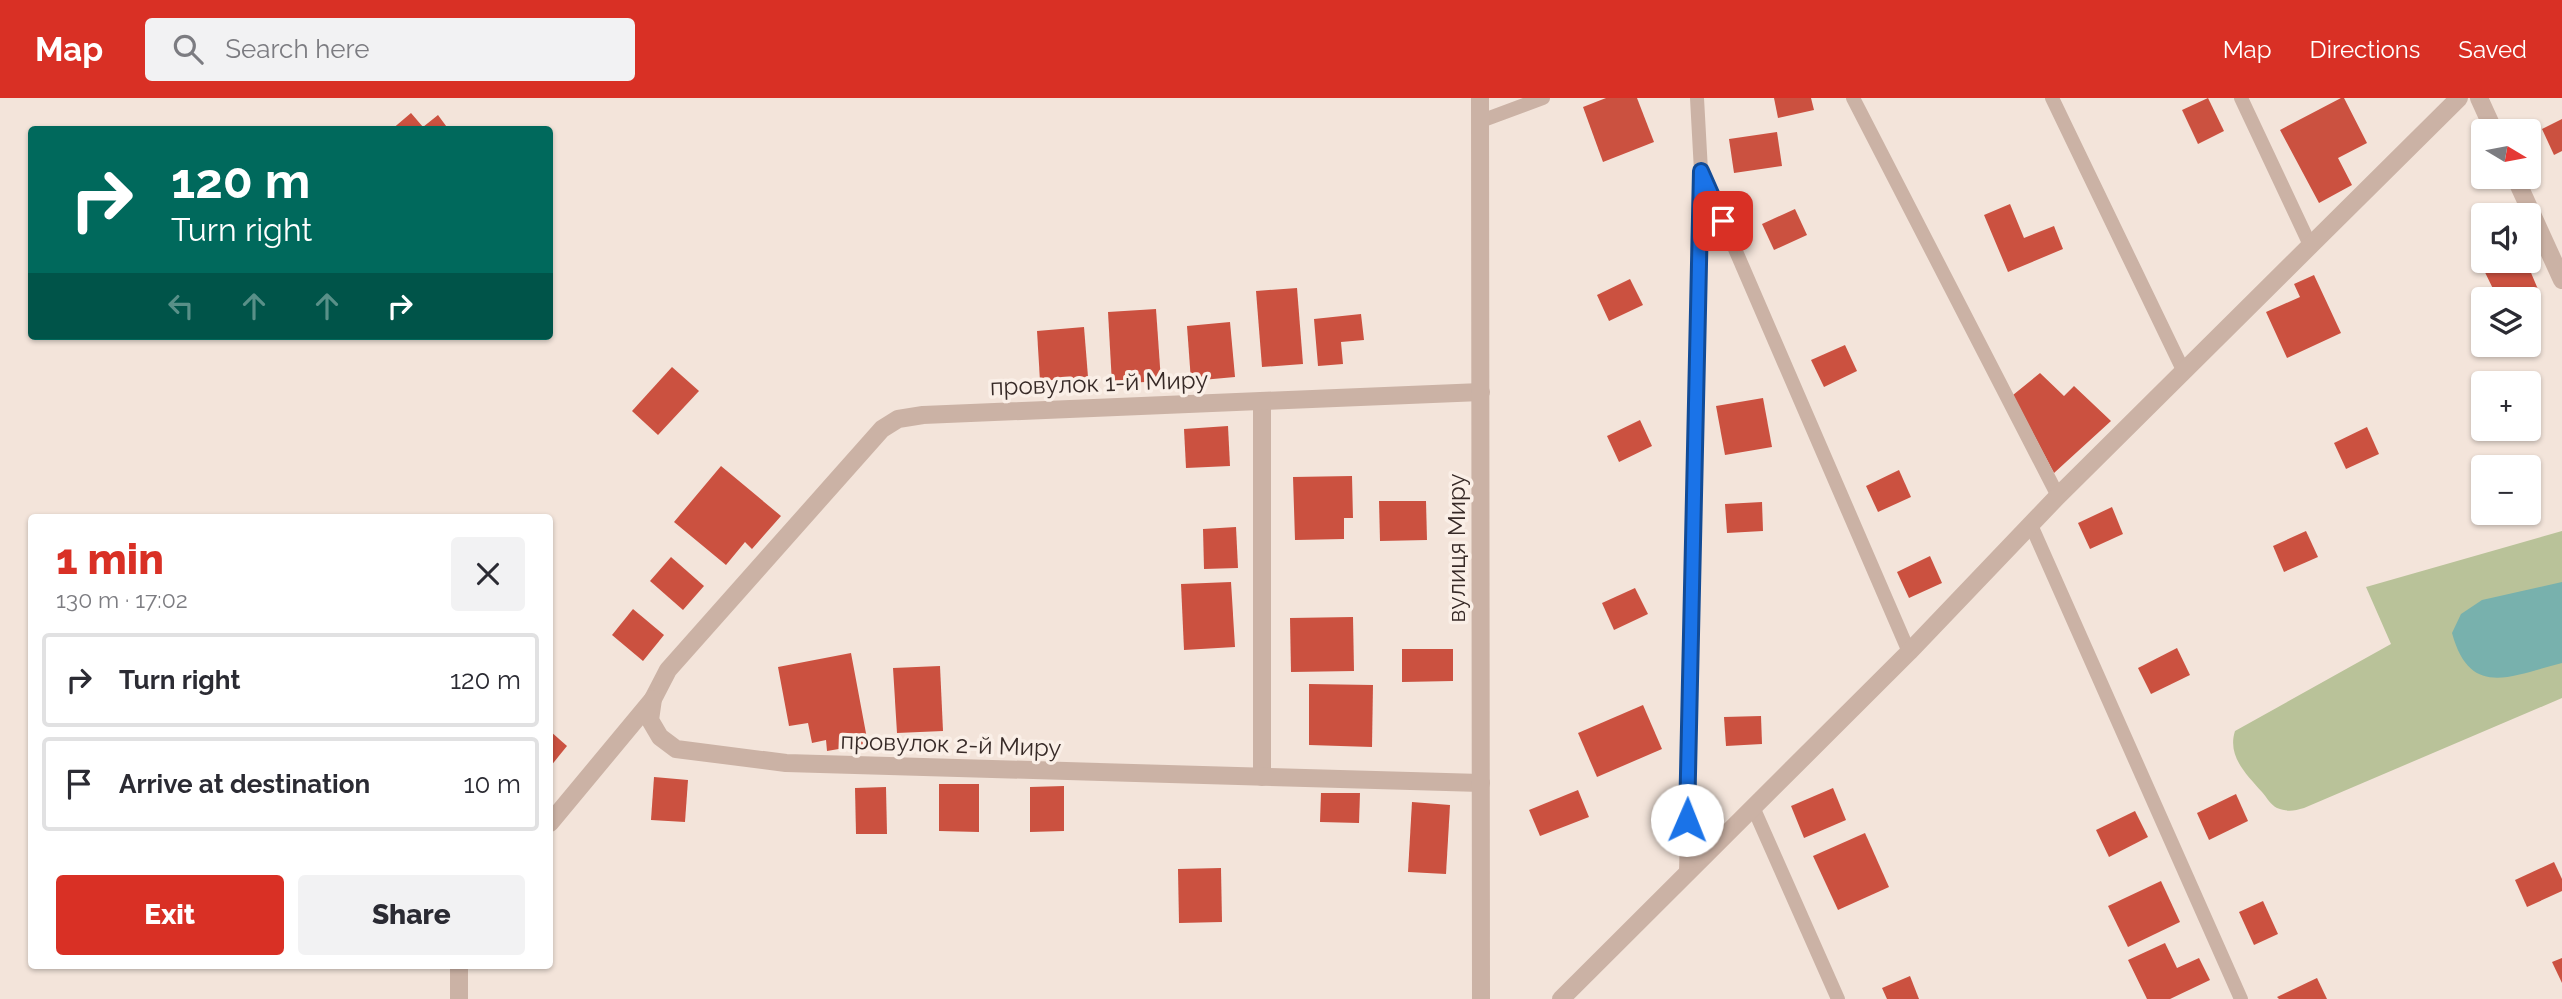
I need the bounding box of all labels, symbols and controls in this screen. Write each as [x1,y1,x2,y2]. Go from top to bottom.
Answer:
search box [145,18,635,81]
text: Map [35,30,103,69]
icon: search [169,30,207,68]
text: Search here [225,34,370,64]
text: Map [2223,35,2272,64]
text: Directions [2310,35,2420,64]
text: Saved [2458,35,2527,64]
north arrow [2471,119,2541,189]
map controls [2471,119,2541,525]
text: 120 m [171,152,310,209]
icon: right [56,154,147,245]
pin [1693,191,1753,251]
icon: arrive [1704,202,1742,240]
button: sound [2471,203,2541,273]
text: Turn right [171,211,312,248]
icon: left [162,287,200,325]
icon: ahead [235,287,273,325]
icon: ahead [308,287,346,325]
icon: right [381,287,419,325]
button: layers [2471,287,2541,357]
street label: провулок 1-й Миру [989,365,1209,401]
button: + [2471,371,2541,441]
button: − [2471,455,2541,525]
street label: вулиця Миру [1442,474,1471,622]
text: 1 min [56,535,164,584]
button: close [451,537,525,611]
text: 130 m · 17:02 [56,586,188,613]
icon: right [60,661,98,699]
text: Turn right [119,665,240,695]
text: 120 m [450,665,521,695]
street label: провулок 2-й Миру [840,726,1062,762]
icon: arrive [60,765,98,803]
text: Arrive at destination [119,769,370,799]
text: 10 m [463,769,521,799]
position arrow [1650,783,1724,857]
button: Exit [56,875,284,955]
button: Share [298,875,525,955]

